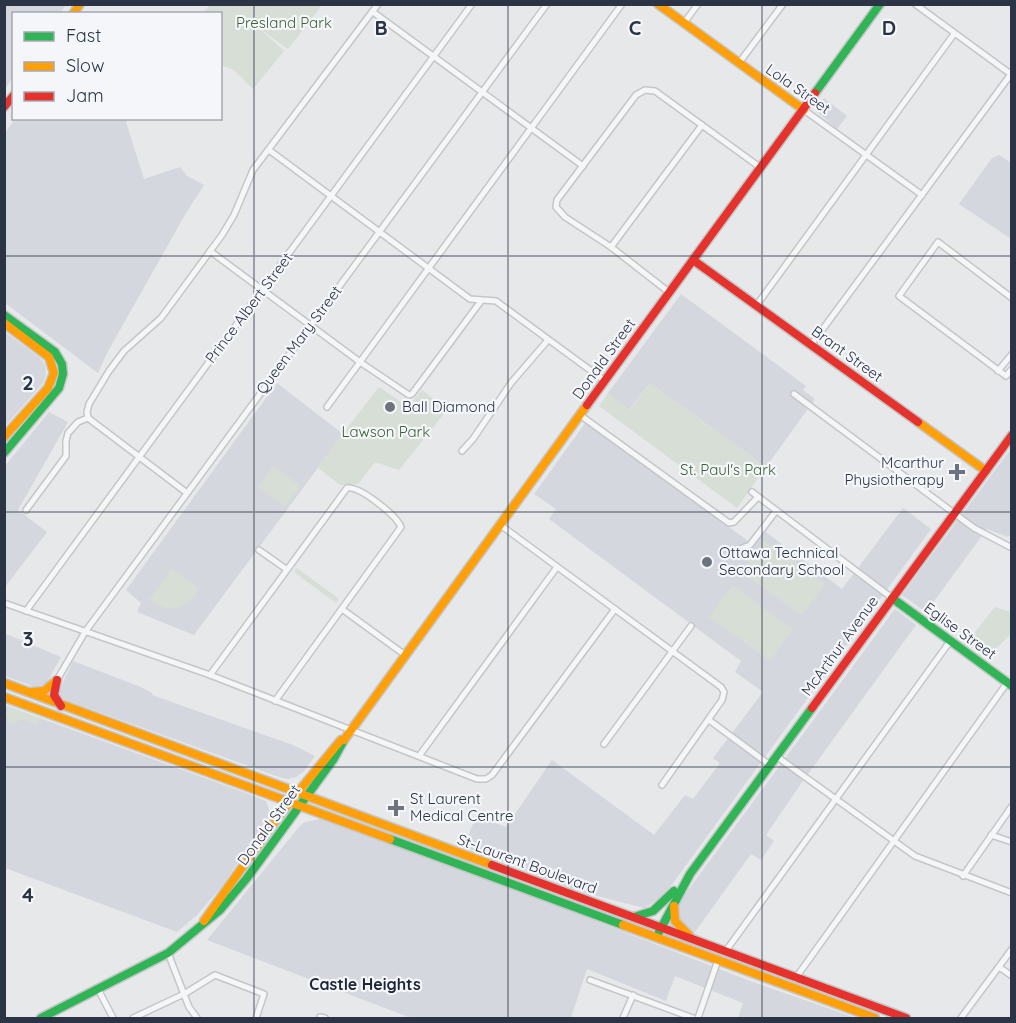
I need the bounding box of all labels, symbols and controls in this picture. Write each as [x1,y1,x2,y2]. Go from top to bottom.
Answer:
legend [12,12,222,120]
park label: Presland Park [236,13,332,32]
text: B [374,15,388,40]
text: C [629,15,642,40]
text: D [882,15,896,40]
text: Fast [66,24,101,47]
text: Slow [66,54,104,77]
street label: Lola Street [762,59,834,118]
text: Jam [66,84,104,107]
street label: Prince Albert Street [201,249,296,367]
street label: Queen Mary Street [252,282,346,398]
street label: Donald Street [568,315,639,403]
street label: Brant Street [808,321,887,386]
text: 2 [22,370,34,395]
place label: Ball Diamond [402,397,495,416]
marker: Ball Diamond [383,400,397,414]
park label: Lawson Park [342,422,430,441]
place label: Mcarthur Physiotherapy [845,453,944,489]
park label: St. Paul's Park [680,460,776,479]
marker: Mcarthur Physiotherapy [948,463,966,481]
place label: Ottawa Technical Secondary School [719,543,844,579]
marker: Ottawa Technical Secondary School [700,555,714,569]
street label: McArthur Avenue [797,592,882,699]
street label: Eglise Street [920,598,1000,663]
text: 3 [23,626,33,651]
street label: Donald Street [233,781,304,869]
place label: St Laurent Medical Centre [410,789,514,825]
marker: St Laurent Medical Centre [387,799,405,817]
street label: St-Laurent Boulevard [455,829,600,898]
text: 4 [22,882,34,907]
district label: Castle Heights [309,974,421,994]

